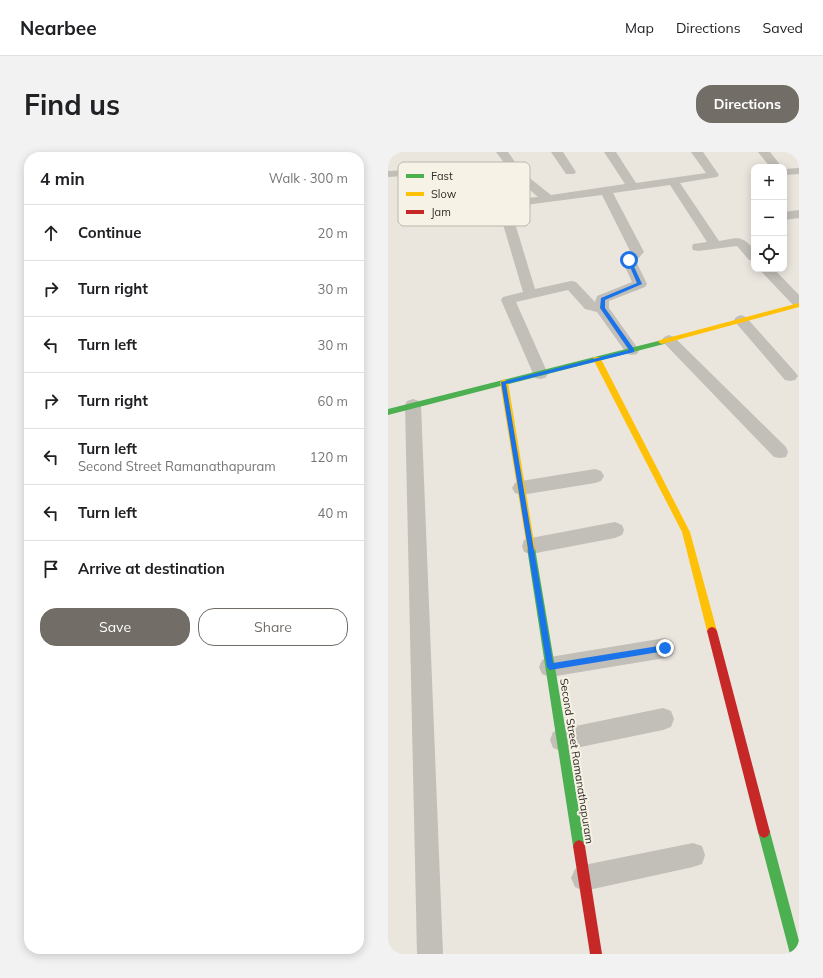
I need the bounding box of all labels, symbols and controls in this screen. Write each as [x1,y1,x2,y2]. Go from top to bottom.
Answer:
text: Nearbee [20,16,97,40]
text: Map [625,19,654,37]
text: Directions [676,19,741,37]
text: Saved [763,19,803,37]
button: Directions [696,85,799,123]
text: Find us [24,87,120,122]
legend [398,162,530,226]
map controls [751,164,787,272]
button: + [751,164,787,200]
text: 4 min [40,168,85,189]
text: Fast [431,169,453,183]
text: Walk · 300 m [269,170,348,186]
text: Slow [431,187,457,201]
button: − [751,200,787,236]
text: Jam [431,205,451,219]
icon: ahead [40,222,62,244]
text: Continue [78,223,141,242]
text: 20 m [318,225,348,241]
button: locate [751,236,787,272]
route start [620,251,638,269]
icon: right [40,278,62,300]
text: Turn right [78,279,148,298]
text: 30 m [318,281,348,297]
icon: left [40,334,62,356]
text: Turn left [78,335,137,354]
text: 30 m [318,337,348,353]
icon: right [40,390,62,412]
text: Turn right [78,391,148,410]
text: 60 m [318,393,348,409]
text: Turn left [78,439,137,458]
icon: left [40,446,62,468]
text: 120 m [310,449,348,465]
text: Second Street Ramanathapuram [78,458,276,474]
icon: left [40,502,62,524]
text: Turn left [78,503,137,522]
text: 40 m [318,505,348,521]
icon: arrive [40,558,62,580]
text: Arrive at destination [78,559,225,578]
button: Save [40,608,190,646]
button: Share [198,608,348,646]
route end [656,639,674,657]
street label: Second Street Ramanathapuram [557,677,597,845]

